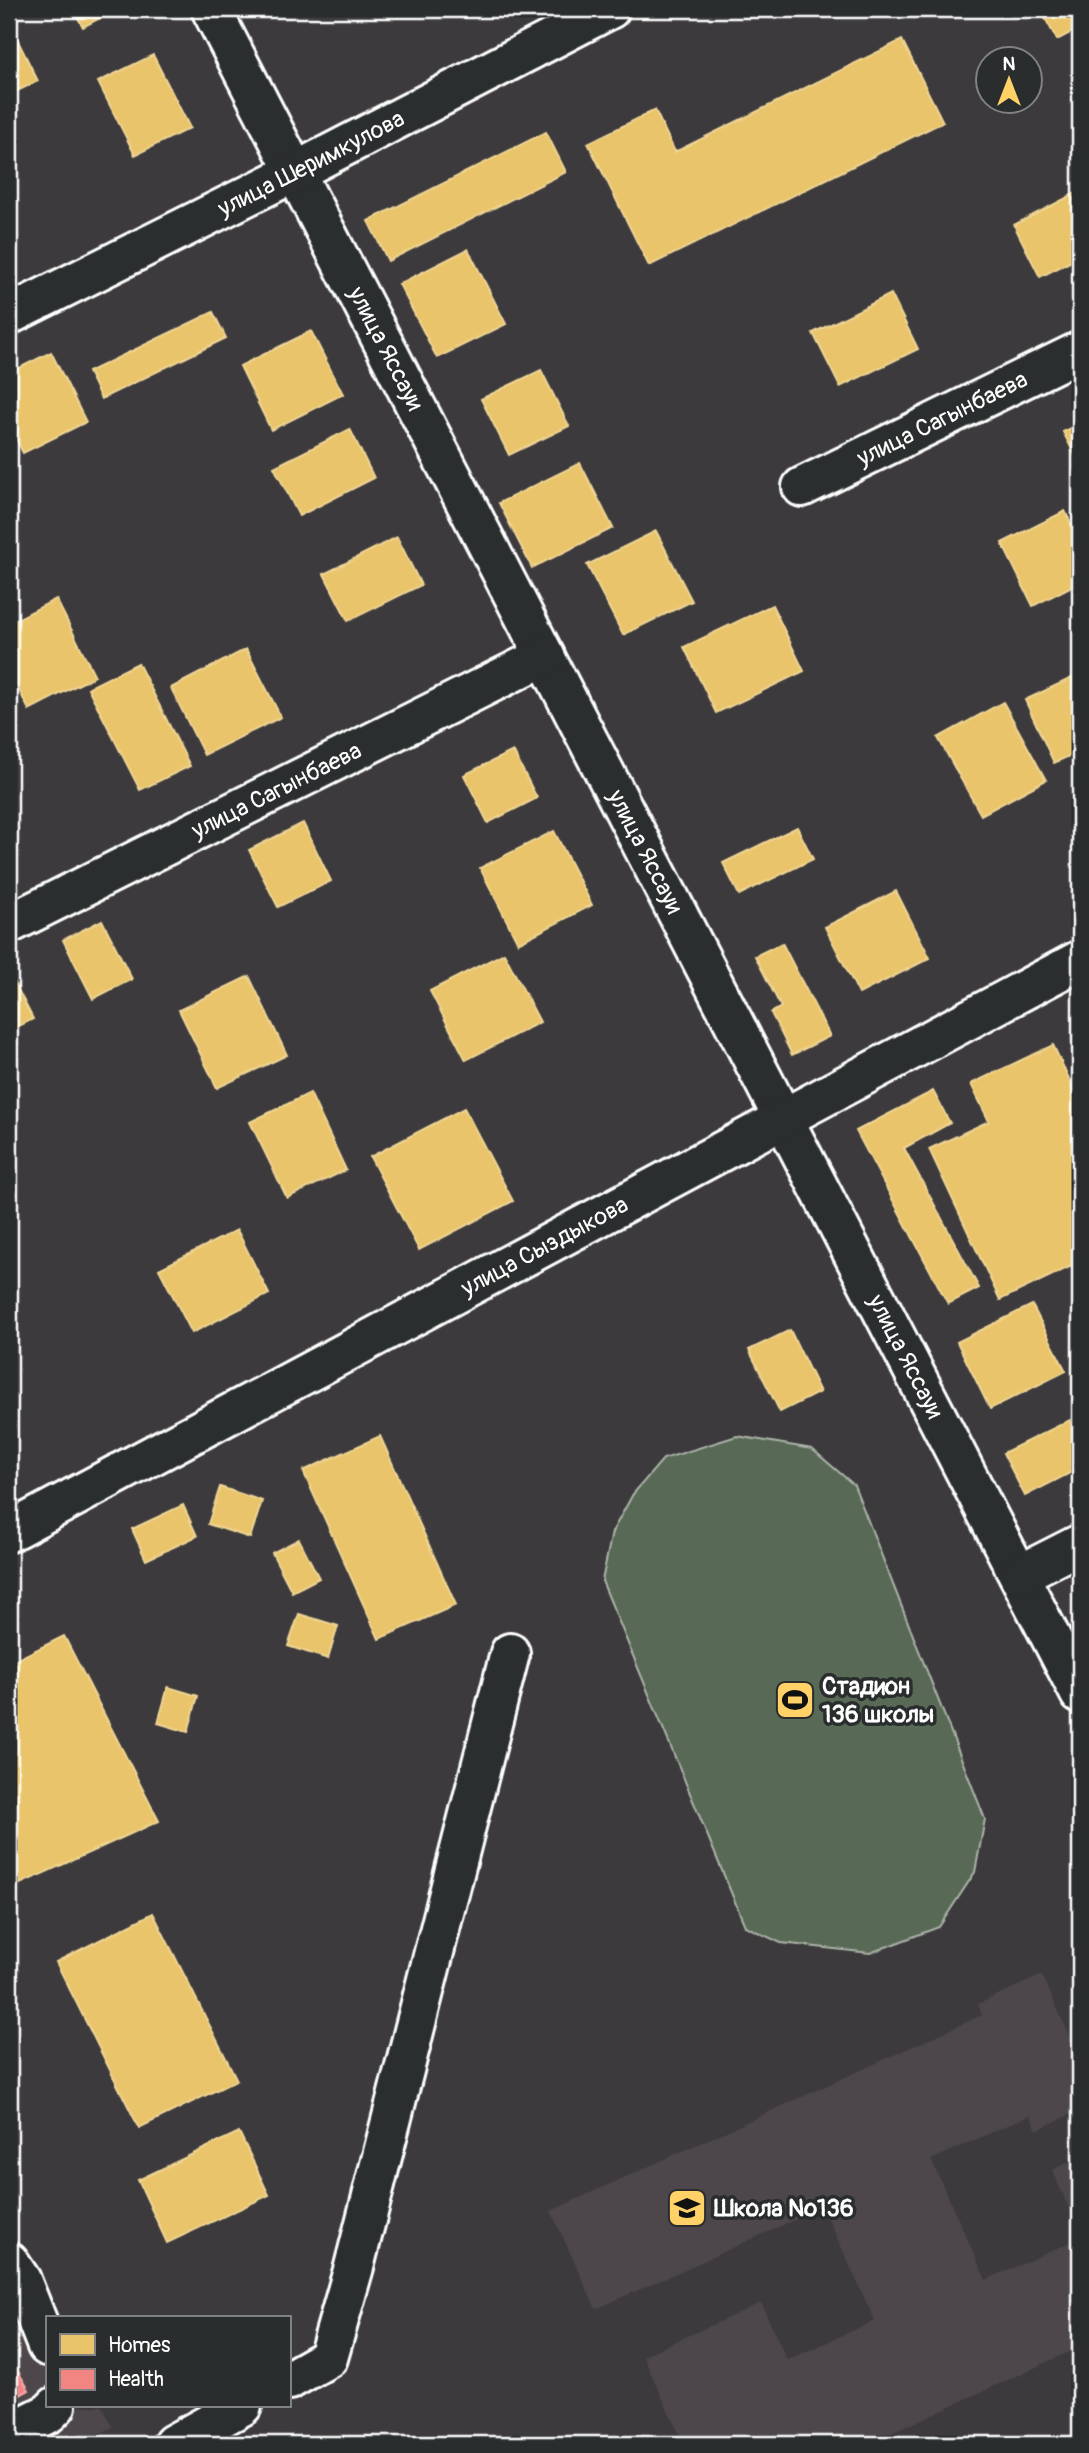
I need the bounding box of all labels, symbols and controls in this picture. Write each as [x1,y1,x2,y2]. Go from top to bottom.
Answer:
north arrow [974,46,1044,116]
text: N [1003,52,1016,76]
street label: улица Шеримкулова [212,104,409,224]
street label: улица Яссауи [341,281,430,416]
street label: улица Сагынбаева [851,365,1032,473]
street label: улица Сагынбаева [186,736,366,846]
street label: улица Яссауи [601,784,689,919]
street label: улица Сыздыкова [455,1190,633,1303]
street label: улица Яссауи [861,1289,950,1424]
place label: Стадион 136 школы [822,1672,934,1729]
sports icon: Стадион 136 школы [774,1679,816,1721]
school or university icon: Школа №136 [666,2187,708,2229]
place label: Школа №136 [713,2194,854,2223]
legend [46,2316,290,2408]
text: Homes [108,2332,171,2359]
text: Health [108,2366,164,2393]

